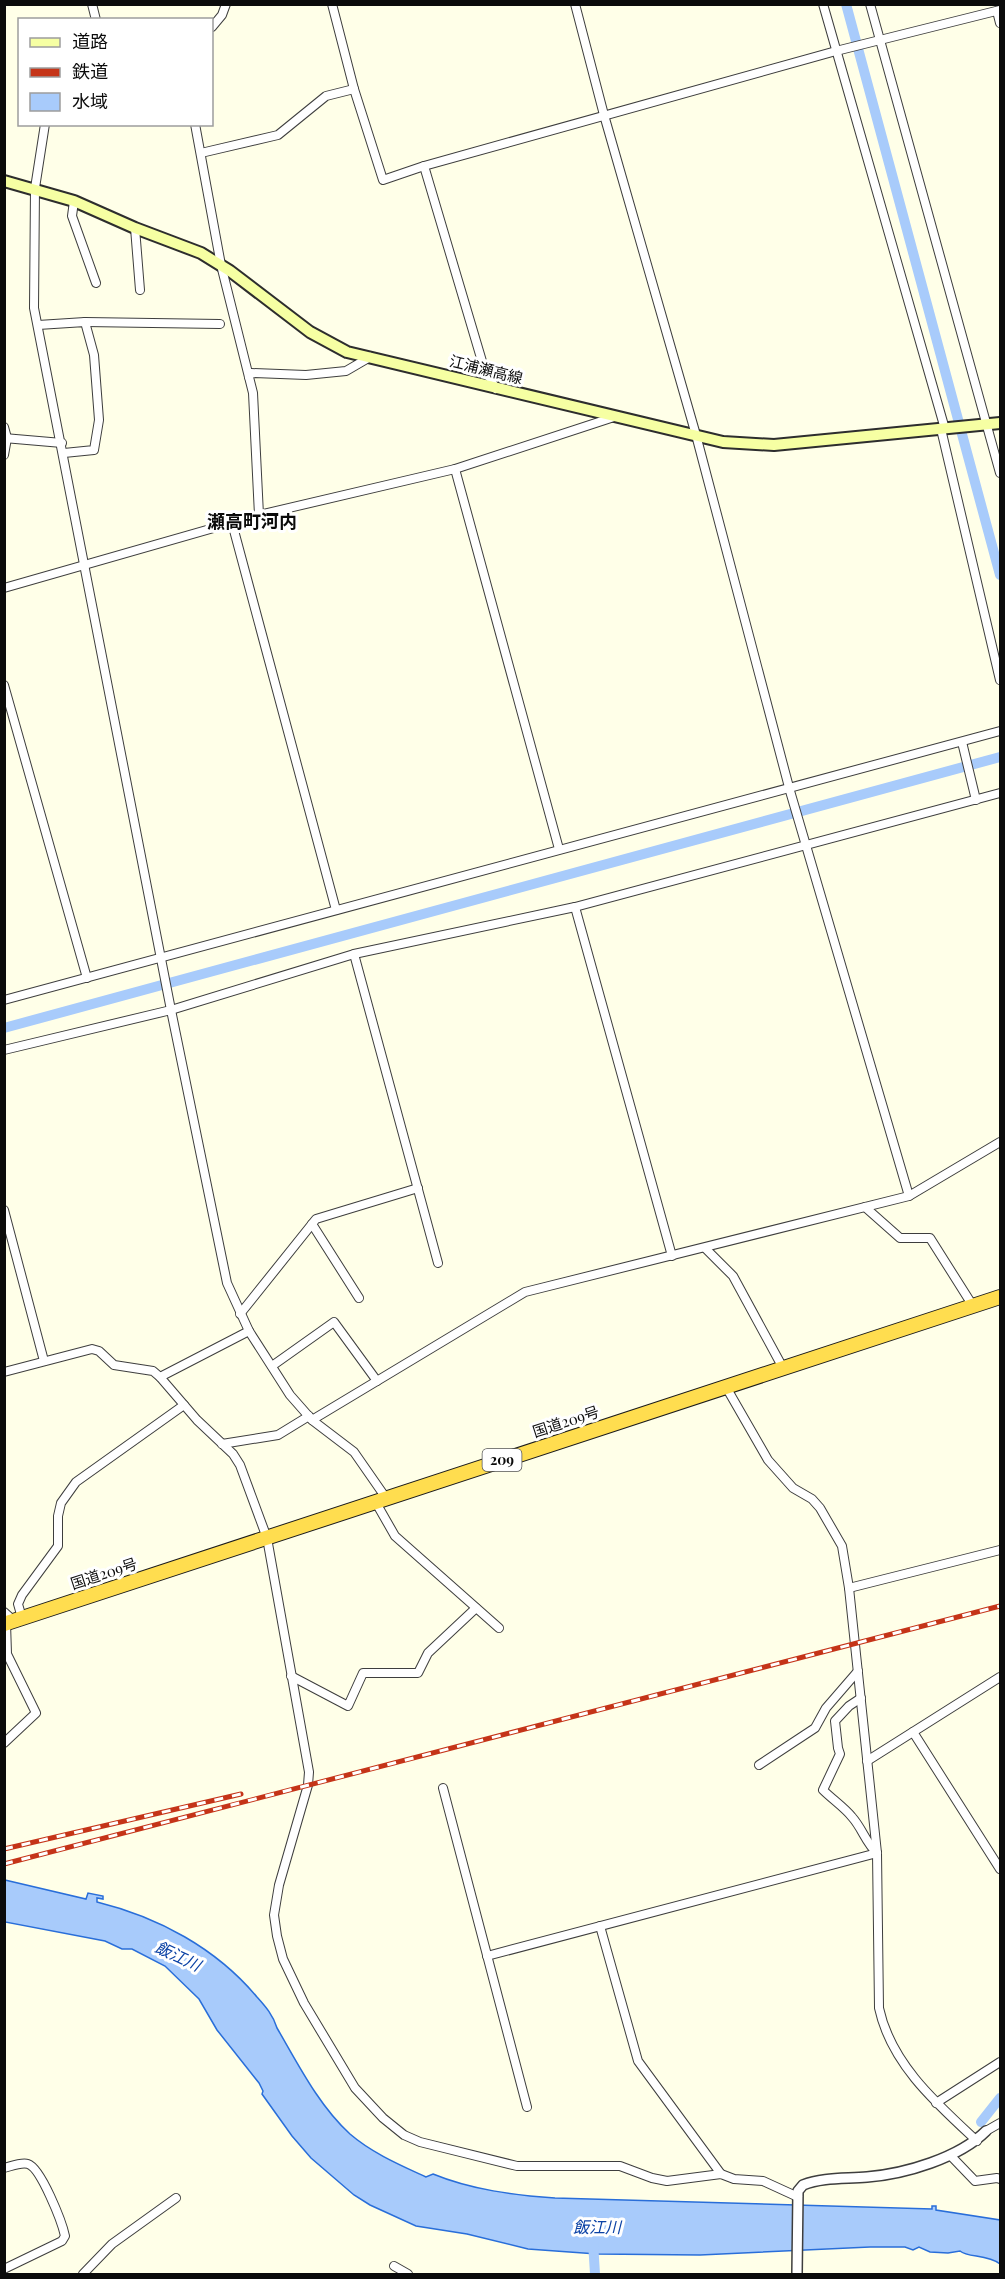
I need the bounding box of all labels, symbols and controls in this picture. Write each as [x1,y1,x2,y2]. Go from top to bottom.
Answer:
legend [18,18,213,126]
text: 道路 [72,29,108,53]
text: 鉄道 [72,59,108,83]
text: 水域 [72,89,108,113]
street label: 江浦瀬高線 [447,350,525,388]
district label: 瀬高町河内 [207,509,297,533]
street label: 国道209号 [530,1401,602,1441]
road number: 209 [482,1449,522,1471]
street label: 国道209号 [68,1553,140,1593]
water label: 飯江川 [152,1936,206,1976]
water label: 飯江川 [573,2216,623,2237]

